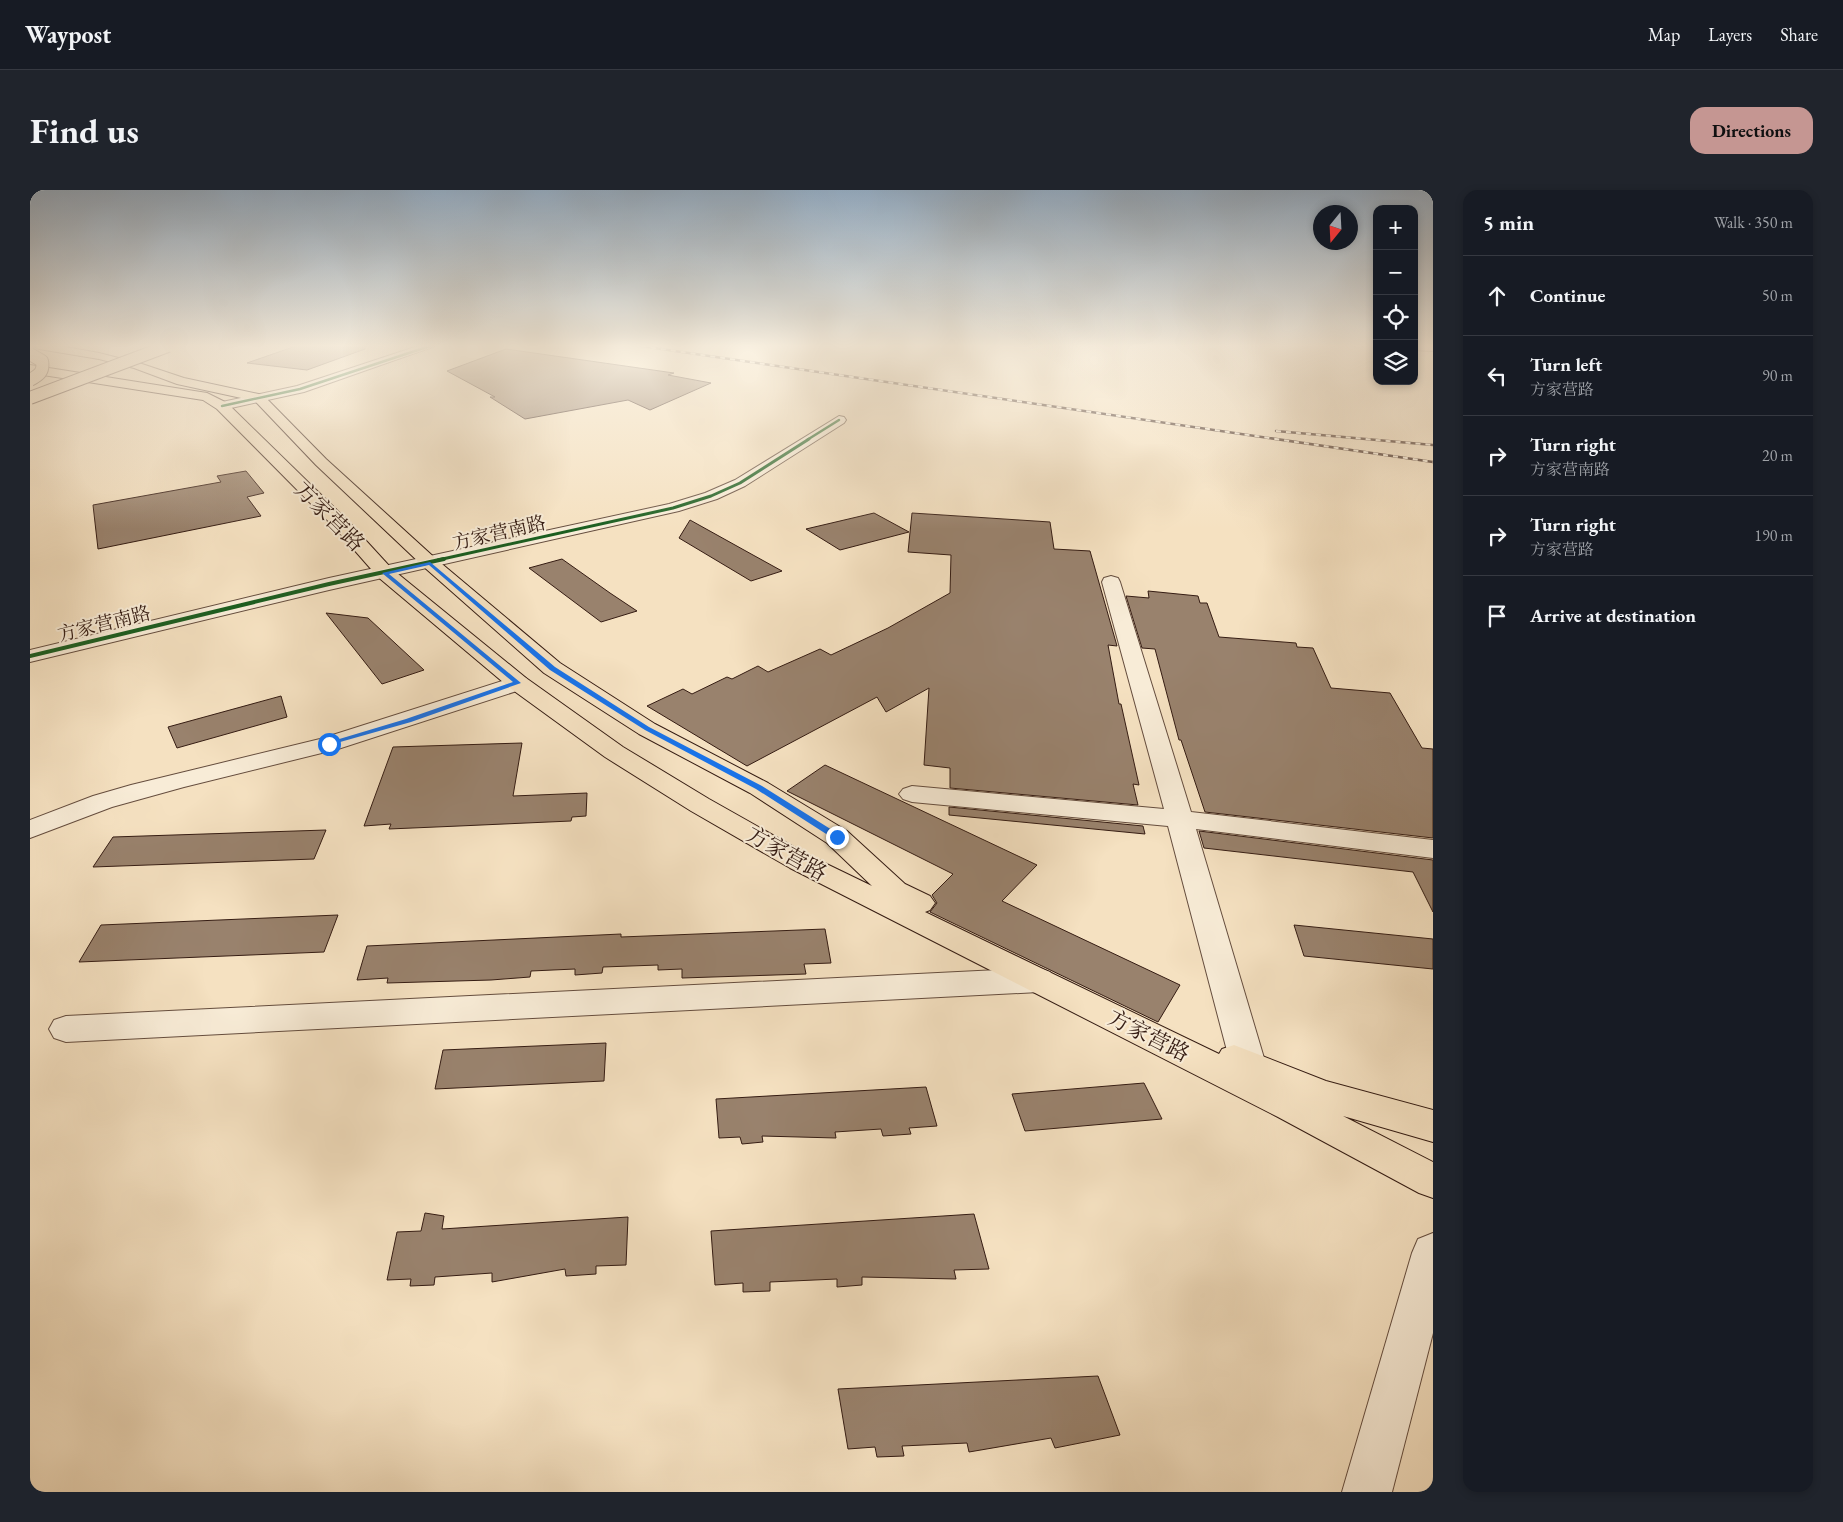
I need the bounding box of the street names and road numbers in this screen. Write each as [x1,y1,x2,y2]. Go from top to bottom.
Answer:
street label: 方家营路 [288,475,371,558]
street label: 方家营南路 [450,510,548,555]
street label: 方家营南路 [55,600,153,647]
street label: 方家营路 [741,819,832,887]
street label: 方家营路 [1103,1003,1195,1068]

